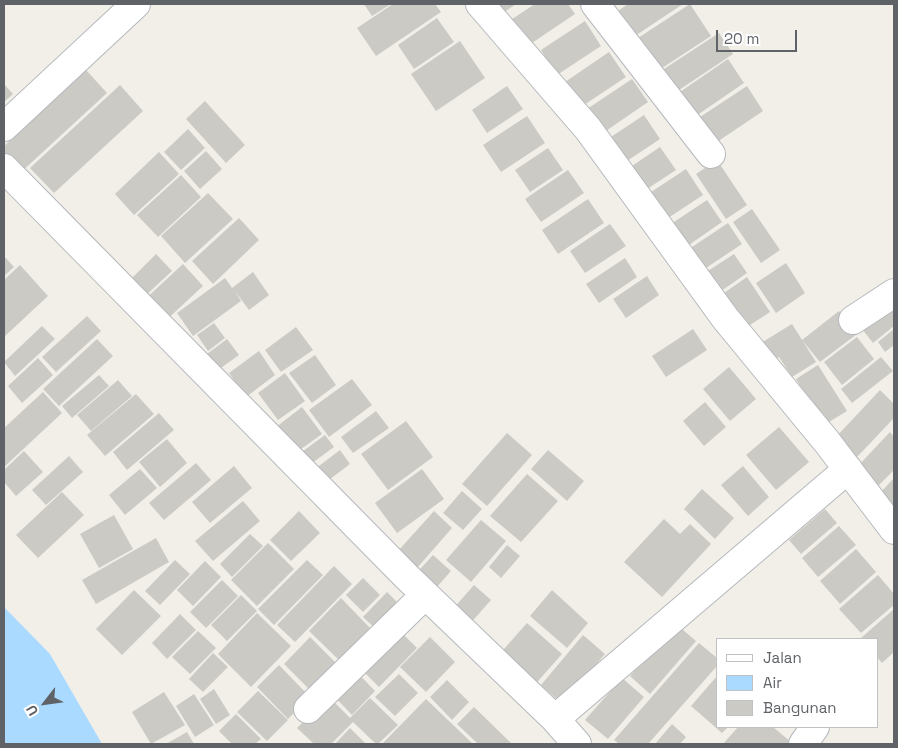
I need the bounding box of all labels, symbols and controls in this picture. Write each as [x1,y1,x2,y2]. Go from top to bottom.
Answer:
scale bar [718,20,799,52]
text: 20 m [724,29,759,48]
legend [716,638,878,728]
text: Jalan [763,648,802,667]
text: Air [763,673,782,692]
north arrow [20,678,70,728]
text: Bangunan [763,698,837,717]
text: U [22,702,42,719]

